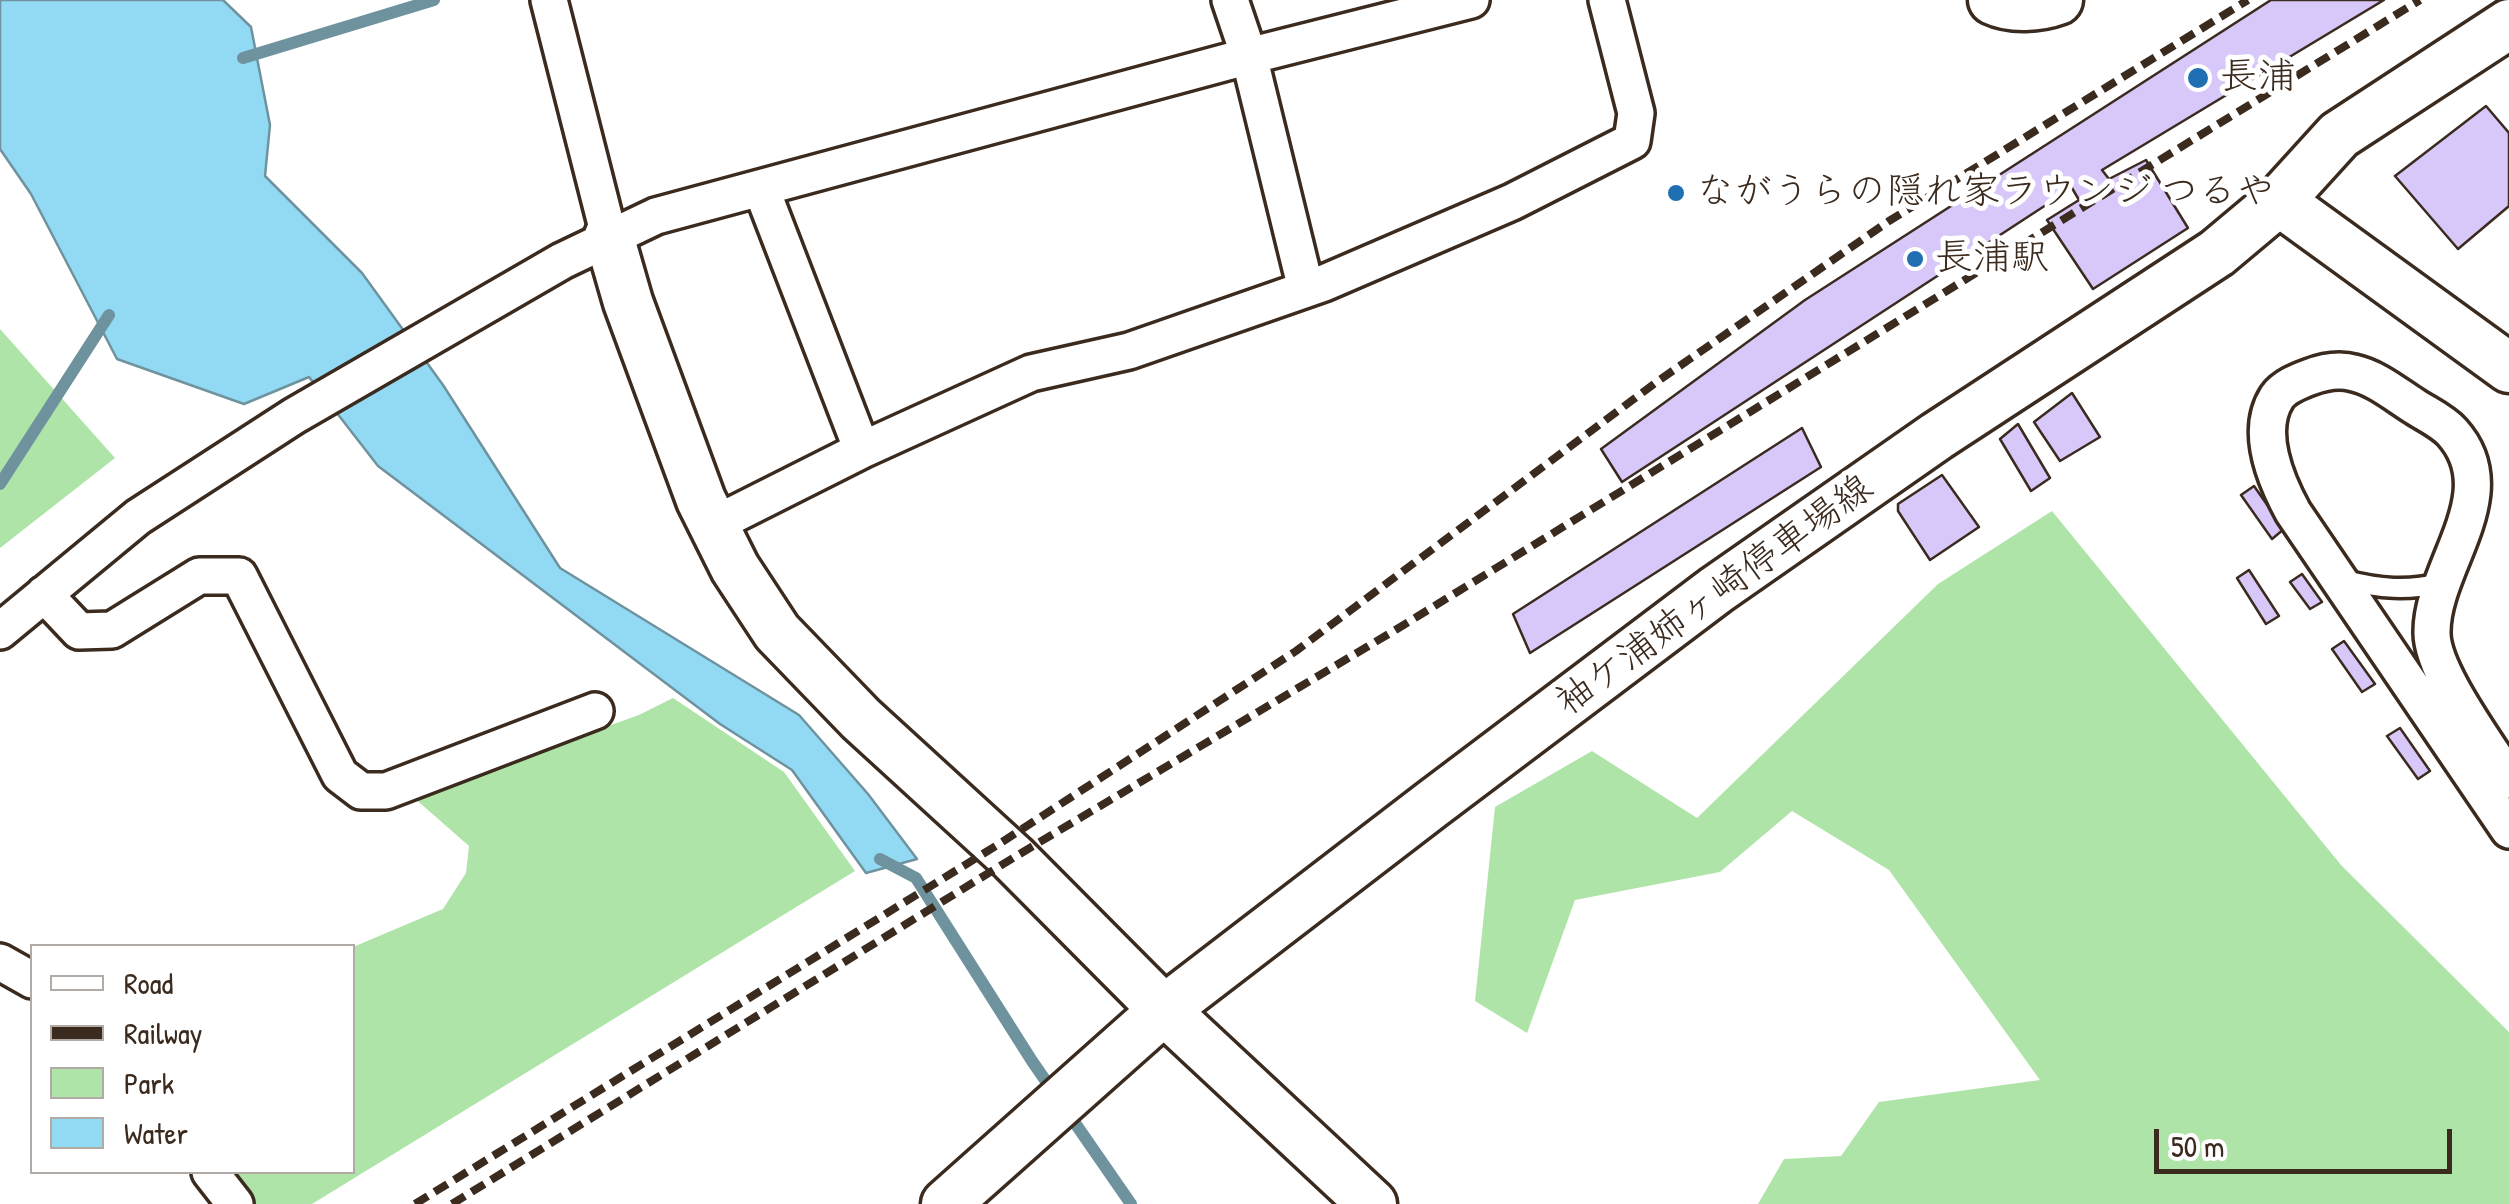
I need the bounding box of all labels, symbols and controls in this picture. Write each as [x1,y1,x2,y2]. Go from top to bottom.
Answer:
place label: 長浦 [2220,55,2296,101]
marker: 長浦 [2185,65,2211,91]
place label: ながうらの隠れ家ラウンジ つるや [1696,170,2275,216]
marker: ながうらの隠れ家ラウンジ つるや [1665,182,1687,204]
place label: 長浦駅 [1935,236,2049,282]
marker: 長浦駅 [1904,248,1926,270]
street label: 袖ケ浦姉ヶ崎停車場線 [1548,466,1882,726]
legend [30,944,355,1174]
text: Road [124,963,173,1003]
text: Railway [124,1013,202,1053]
text: Park [124,1063,174,1103]
scale bar [2159,1109,2456,1171]
text: Water [124,1113,188,1153]
text: 50 m [2171,1126,2224,1166]

